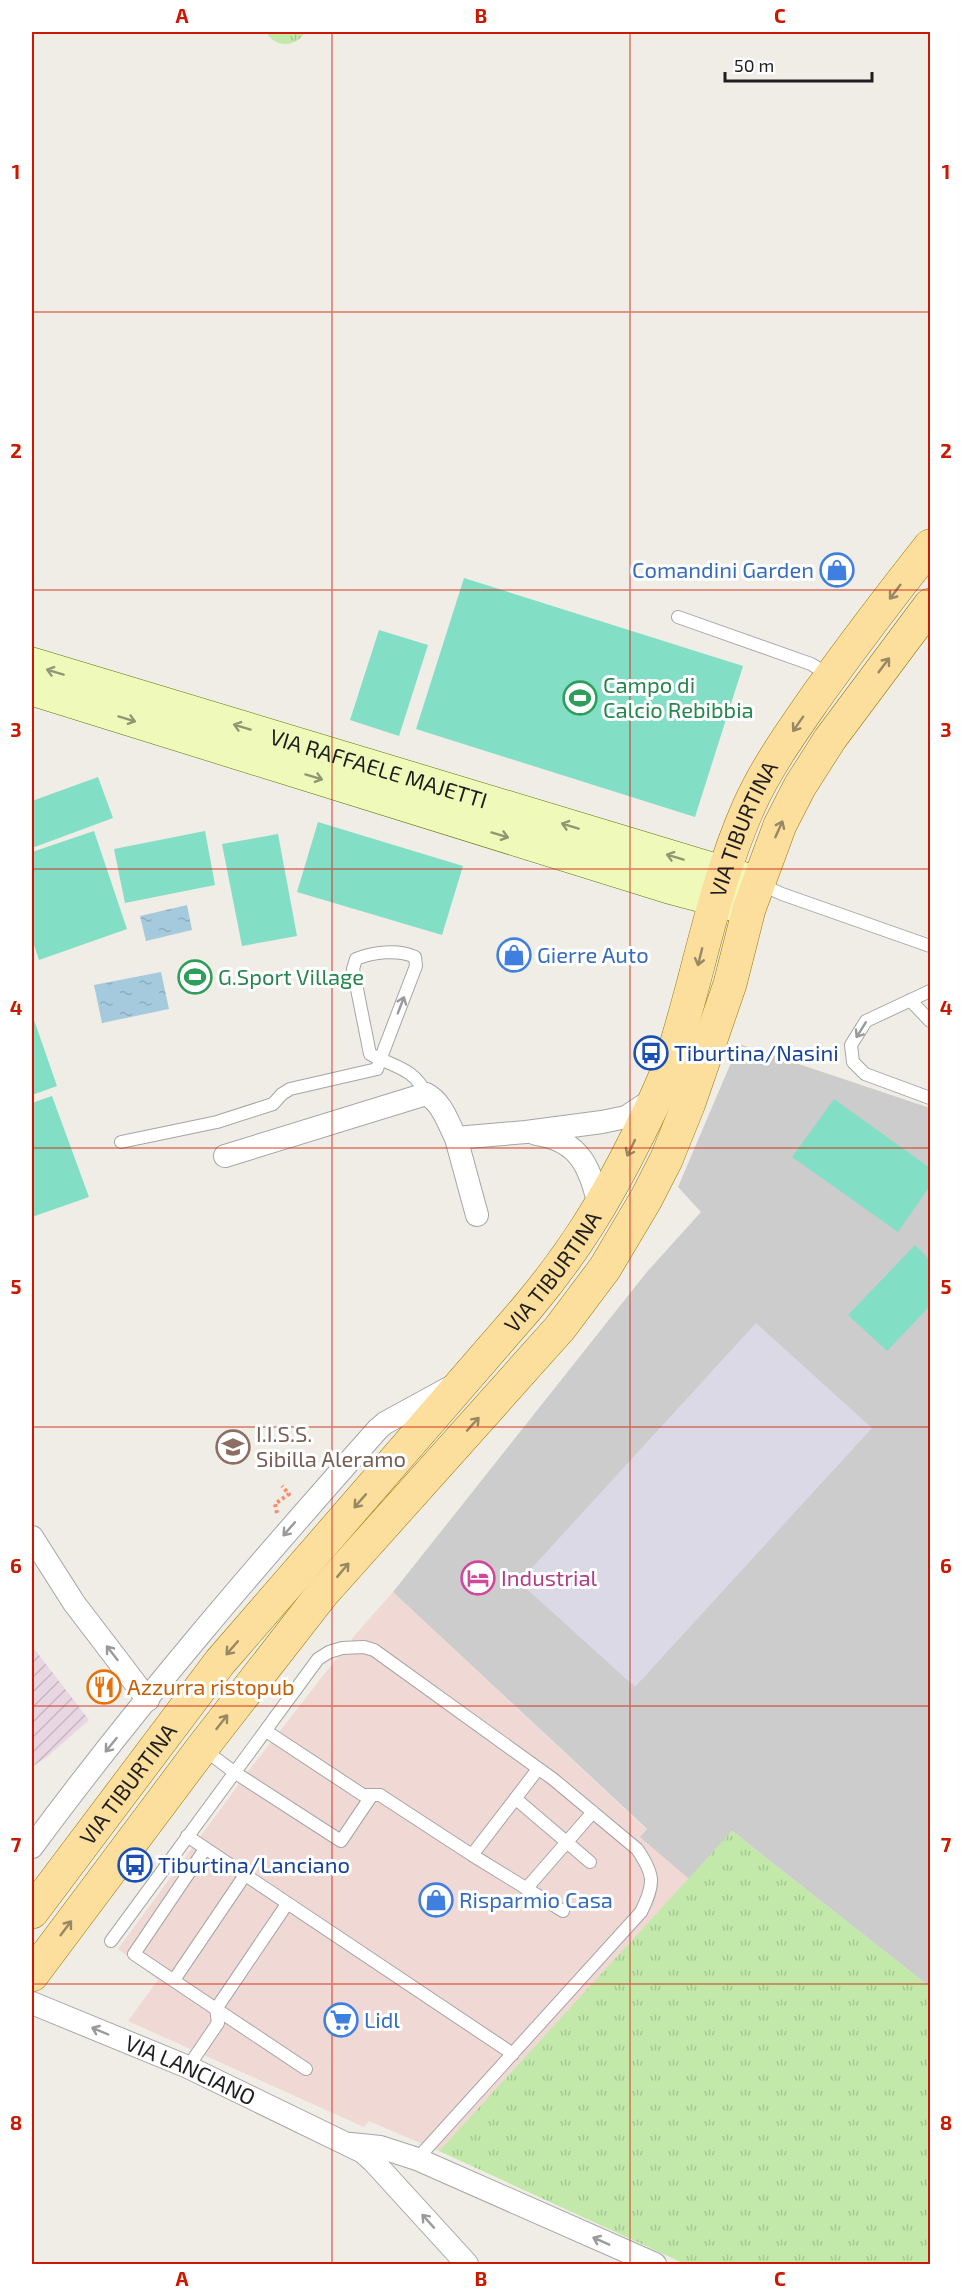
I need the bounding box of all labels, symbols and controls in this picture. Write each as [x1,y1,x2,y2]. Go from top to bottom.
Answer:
text: A [175,3,189,27]
text: B [475,3,487,27]
text: C [774,3,786,27]
scale bar [725,45,872,83]
text: 50 m [734,54,774,76]
text: 1 [12,159,20,183]
text: 1 [942,159,950,183]
text: 2 [10,438,22,462]
text: 2 [940,438,952,462]
shop icon: Comandini Garden [819,552,855,588]
place label: Comandini Garden [632,556,814,582]
one-way arrow [889,584,902,600]
one-way arrow [878,658,891,674]
one-way arrow [46,665,65,676]
place label: Campo di Calcio Rebibbia [603,671,754,722]
sports icon: Campo di Calcio Rebibbia [562,680,598,716]
one-way arrow [118,714,137,725]
one-way arrow [792,715,804,732]
text: 3 [10,717,22,741]
text: 3 [940,717,952,741]
one-way arrow [233,721,252,732]
street label: VIA RAFFAELE MAJETTI [267,723,491,813]
street label: VIA TIBURTINA [703,755,782,900]
one-way arrow [304,772,323,783]
one-way arrow [561,820,580,831]
one-way arrow [773,820,785,838]
one-way arrow [490,830,509,841]
one-way arrow [666,851,685,862]
shop icon: Gierre Auto [496,937,532,973]
place label: Gierre Auto [537,941,649,967]
one-way arrow [694,947,705,966]
sports icon: G.Sport Village [177,959,213,995]
place label: G.Sport Village [218,963,364,989]
text: 4 [10,995,23,1019]
text: 4 [940,995,953,1019]
one-way arrow [396,996,407,1015]
one-way arrow [854,1021,866,1038]
bus stop icon: Tiburtina/Nasini [633,1035,669,1071]
place label: Tiburtina/Nasini [674,1039,839,1065]
one-way arrow [625,1139,637,1157]
street label: VIA TIBURTINA [498,1206,606,1337]
text: 5 [10,1274,22,1298]
text: 5 [940,1274,952,1298]
one-way arrow [466,1417,480,1432]
place label: I.I.S.S. Sibilla Aleramo [256,1420,406,1471]
school or university icon: I.I.S.S. Sibilla Aleramo [215,1429,251,1465]
one-way arrow [353,1493,367,1508]
one-way arrow [282,1521,296,1536]
text: 6 [10,1553,22,1577]
text: 6 [940,1553,952,1577]
hotel icon: Industrial [460,1560,496,1596]
one-way arrow [336,1563,350,1578]
place label: Industrial [501,1564,598,1590]
one-way arrow [225,1640,239,1655]
one-way arrow [106,1645,119,1661]
restaurant icon: Azzurra ristopub [86,1669,122,1705]
place label: Azzurra ristopub [127,1673,294,1699]
one-way arrow [215,1714,228,1730]
street label: VIA TIBURTINA [73,1718,181,1849]
one-way arrow [105,1737,118,1753]
text: 7 [11,1832,22,1856]
text: 7 [941,1832,952,1856]
bus stop icon: Tiburtina/Lanciano [117,1847,153,1883]
place label: Tiburtina/Lanciano [158,1851,350,1877]
shop icon: Risparmio Casa [418,1882,454,1918]
place label: Risparmio Casa [459,1886,613,1912]
one-way arrow [60,1921,73,1937]
supermarket icon: Lidl [323,2002,359,2038]
place label: Lidl [364,2006,400,2032]
one-way arrow [92,2025,110,2036]
street label: VIA LANCIANO [122,2029,260,2110]
text: 8 [10,2110,22,2134]
text: 8 [940,2110,952,2134]
one-way arrow [421,2214,435,2229]
one-way arrow [593,2235,611,2246]
text: A [175,2266,189,2290]
text: B [475,2266,487,2290]
text: C [774,2266,786,2290]

